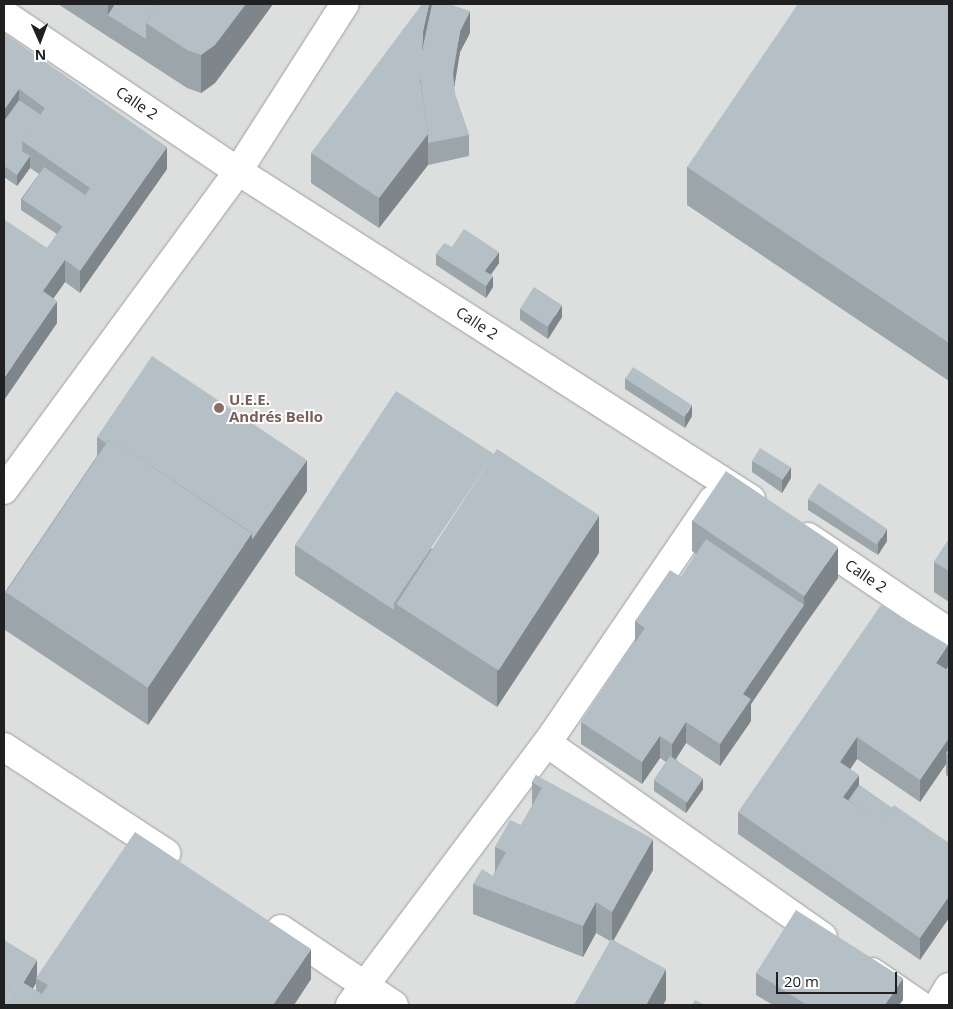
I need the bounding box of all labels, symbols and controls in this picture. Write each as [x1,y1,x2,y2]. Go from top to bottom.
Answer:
north arrow [15,15,65,65]
text: N [35,46,47,65]
street label: Calle 2 [113,83,161,123]
street label: Calle 2 [453,303,501,343]
place label: U.E.E. Andrés Bello [229,390,323,425]
marker: U.E.E. Andrés Bello [213,402,225,414]
street label: Calle 2 [842,556,890,596]
scale bar [778,962,899,994]
text: 20 m [784,971,819,991]

